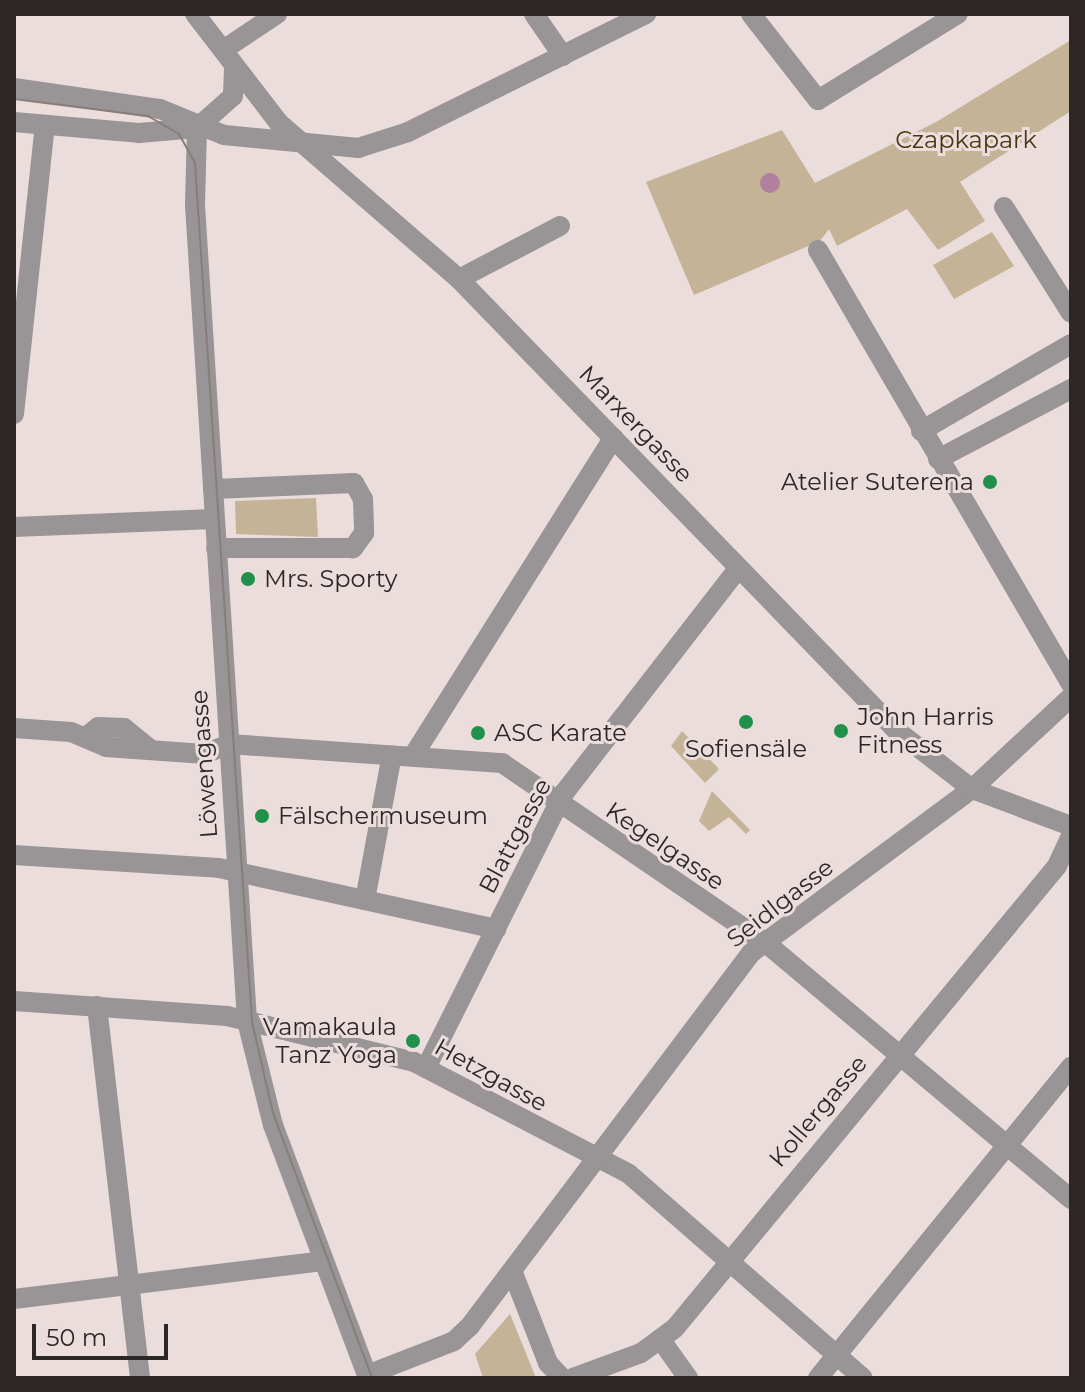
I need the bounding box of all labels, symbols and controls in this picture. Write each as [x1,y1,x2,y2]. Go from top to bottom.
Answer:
park label: Czapkapark [895,126,1037,154]
street label: Marxergasse [573,360,699,488]
place label: Atelier Suterena [781,468,974,496]
marker: Atelier Suterena [981,473,999,491]
place label: Mrs. Sporty [264,565,398,593]
marker: Mrs. Sporty [239,570,257,588]
street label: Löwengasse [184,689,224,839]
place label: John Harris Fitness [857,703,994,759]
marker: Sofiensäle [737,713,755,731]
place label: ASC Karate [494,719,627,747]
marker: John Harris Fitness [832,722,850,740]
marker: ASC Karate [469,724,487,742]
place label: Sofiensäle [685,735,807,763]
street label: Blattgasse [473,774,557,898]
street label: Kegelgasse [600,796,730,896]
place label: Fälschermuseum [278,802,488,830]
marker: Fälschermuseum [253,807,271,825]
street label: Seidlgasse [721,853,839,953]
place label: Vamakaula Tanz Yoga [263,1013,397,1069]
marker: Vamakaula Tanz Yoga [404,1032,422,1050]
street label: Hetzgasse [430,1032,552,1118]
street label: Kollergasse [763,1049,873,1173]
scale bar [36,1308,172,1358]
text: 50 m [46,1323,107,1352]

